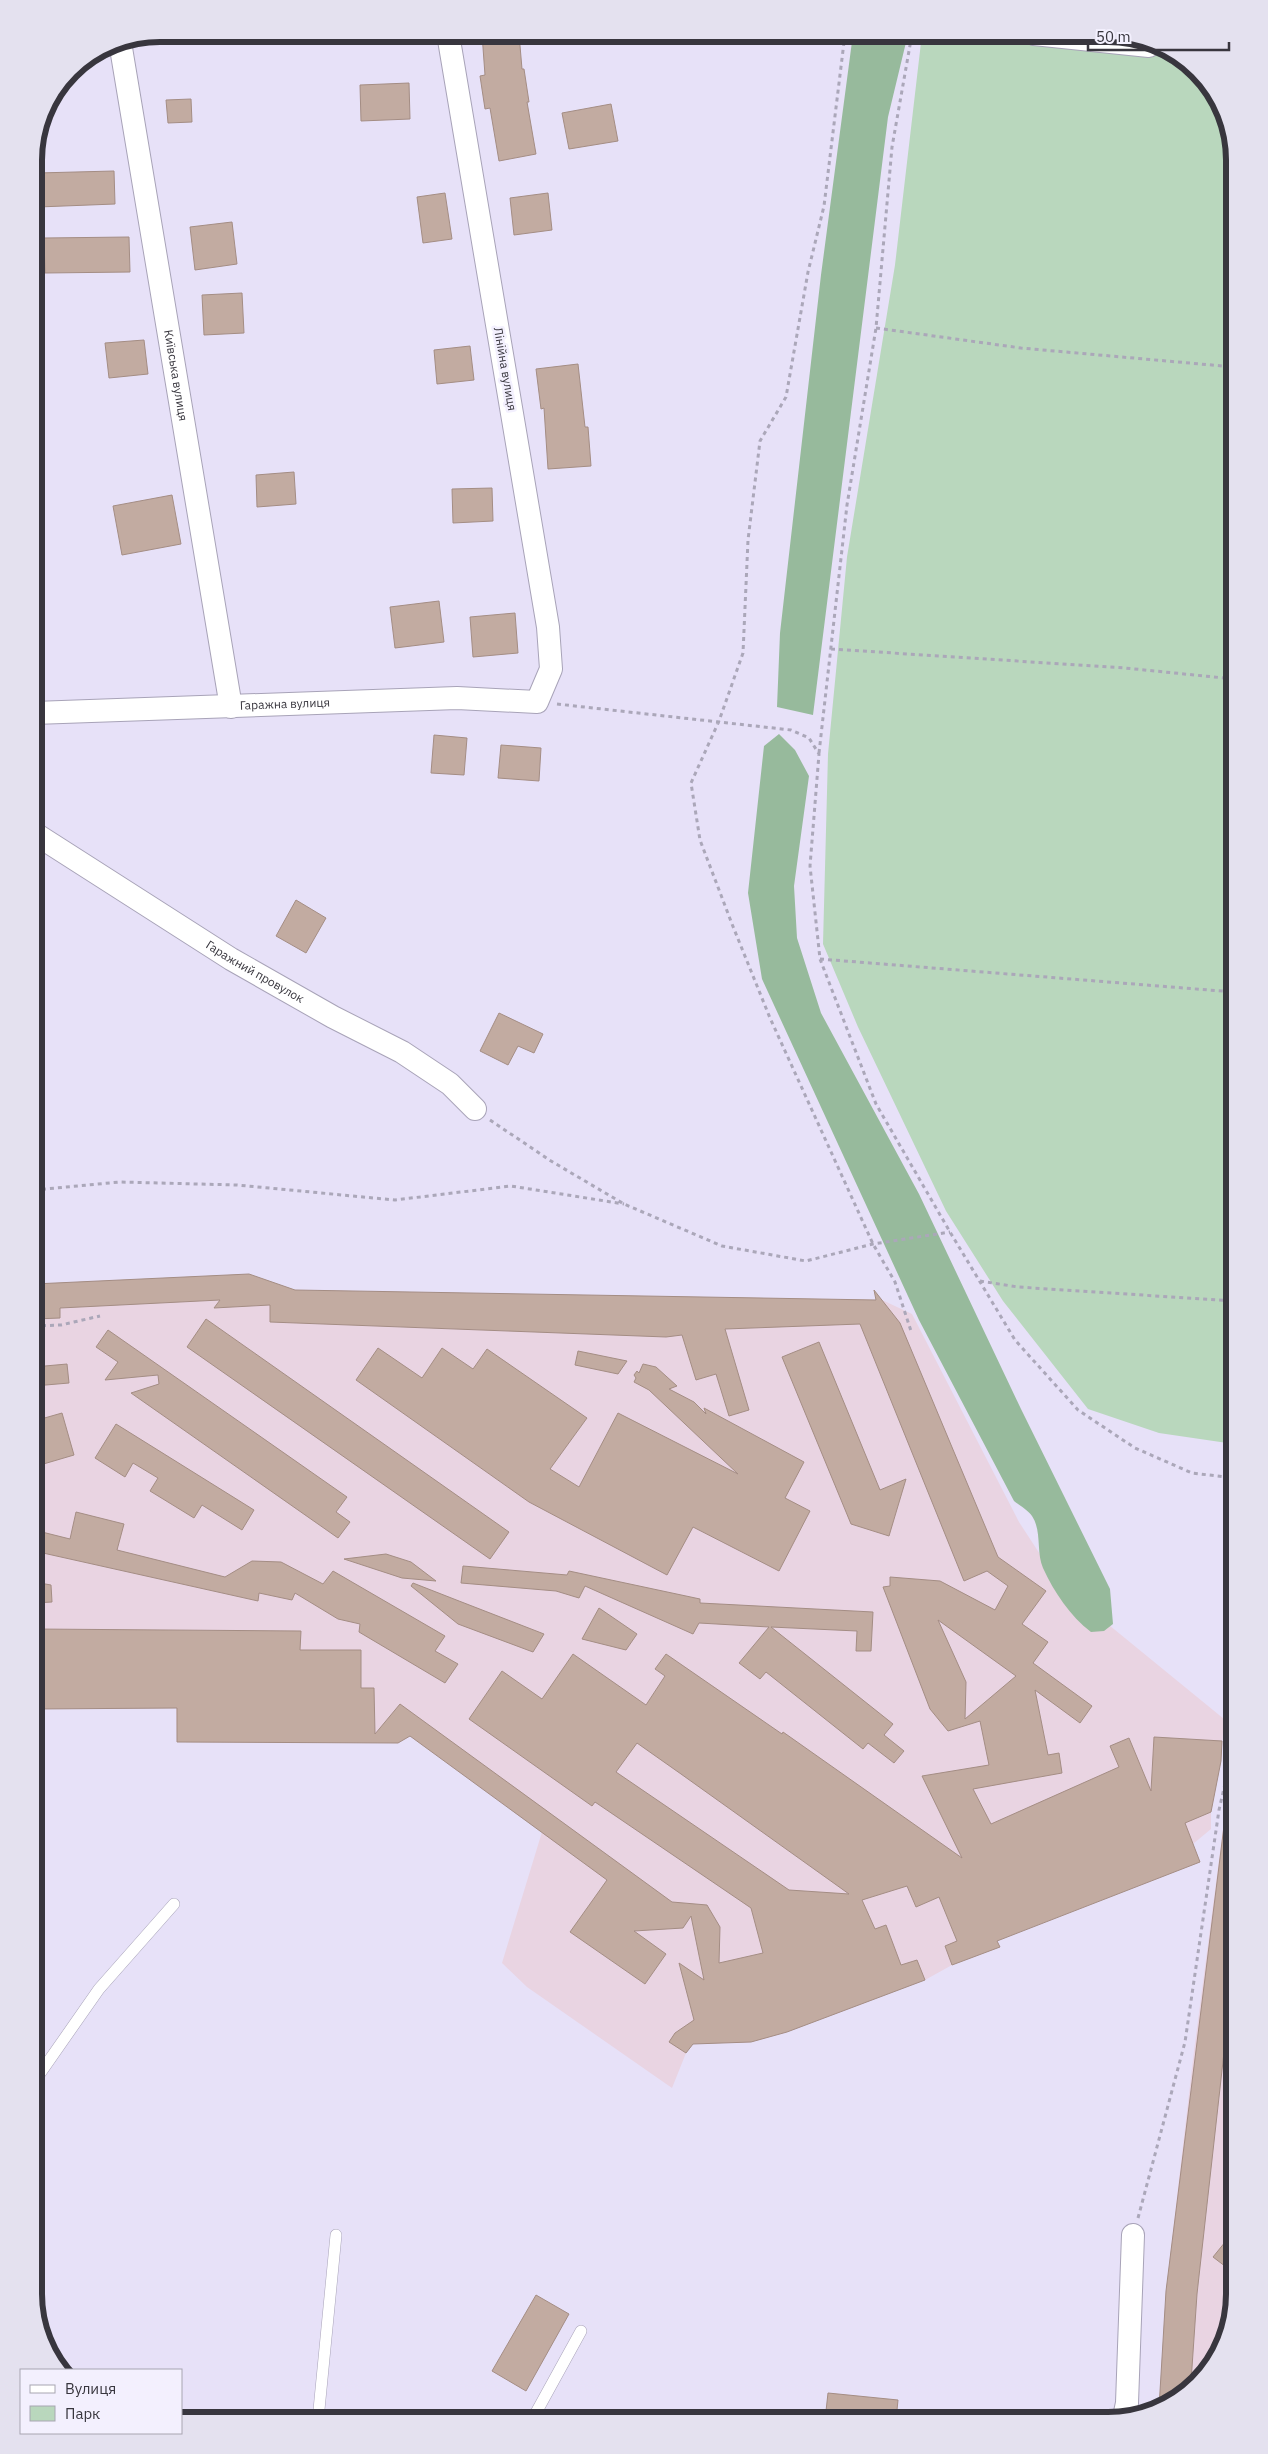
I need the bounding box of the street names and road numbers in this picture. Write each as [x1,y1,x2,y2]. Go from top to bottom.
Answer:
street label: Лінійна вулиця [491,326,520,412]
street label: Київська вулиця [161,328,191,422]
street label: Гаражна вулиця [239,695,330,713]
street label: Гаражний провулок [203,937,307,1006]

